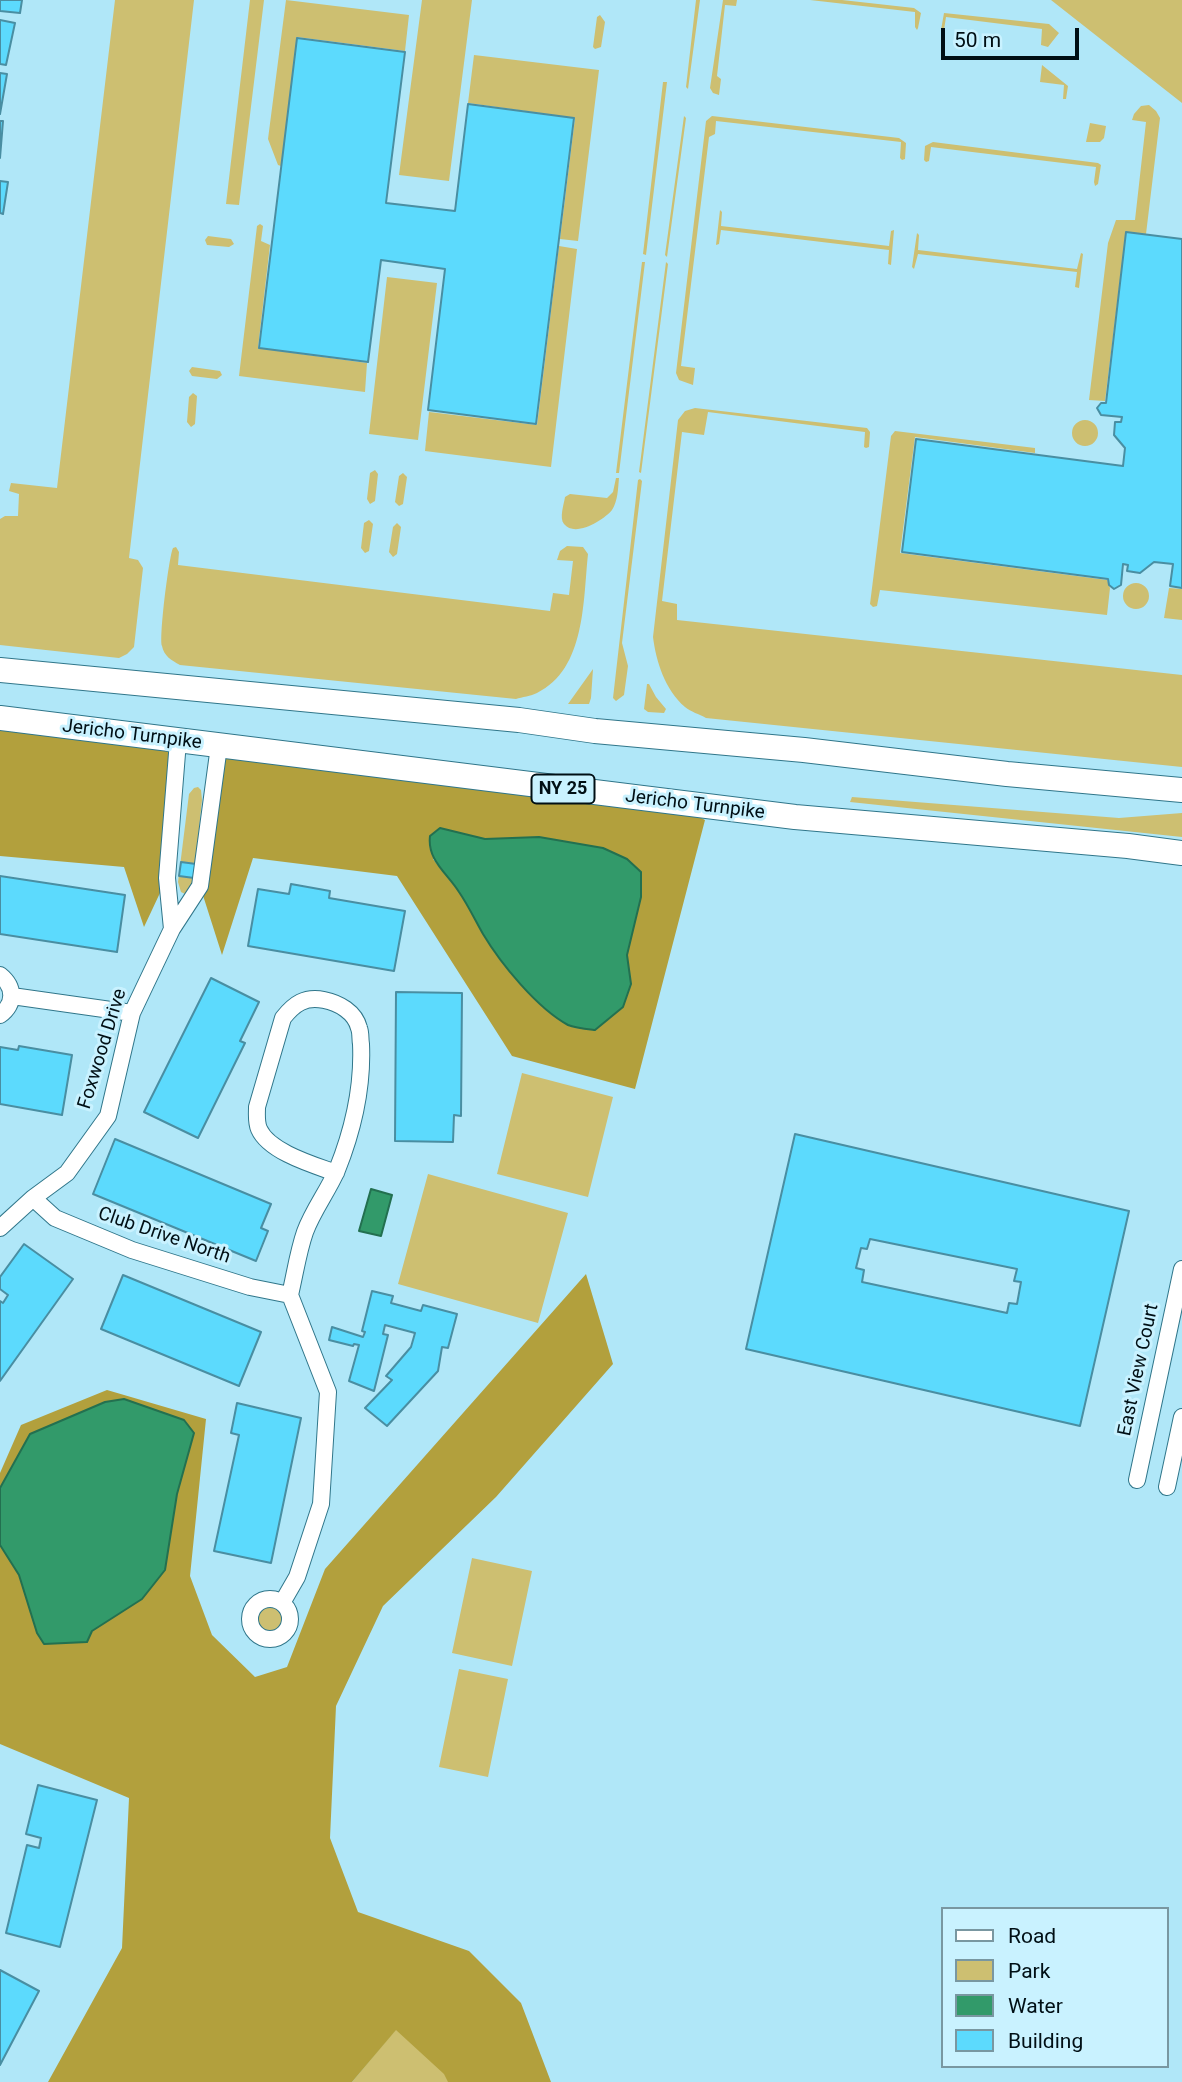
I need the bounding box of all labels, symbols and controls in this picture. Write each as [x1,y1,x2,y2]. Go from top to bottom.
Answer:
scale bar [944,14,1082,58]
text: 50 m [954,28,1001,52]
street label: Jericho Turnpike [61,715,203,755]
road number: NY 25 [532,774,594,804]
street label: Jericho Turnpike [624,785,766,825]
street label: Foxwood Drive [74,986,132,1112]
street label: Club Drive North [95,1203,233,1269]
street label: East View Court [1114,1302,1164,1438]
legend [940,1907,1168,2068]
text: Road [1008,1924,1056,1948]
text: Park [1008,1959,1050,1983]
text: Water [1008,1994,1063,2018]
text: Building [1008,2029,1083,2053]

